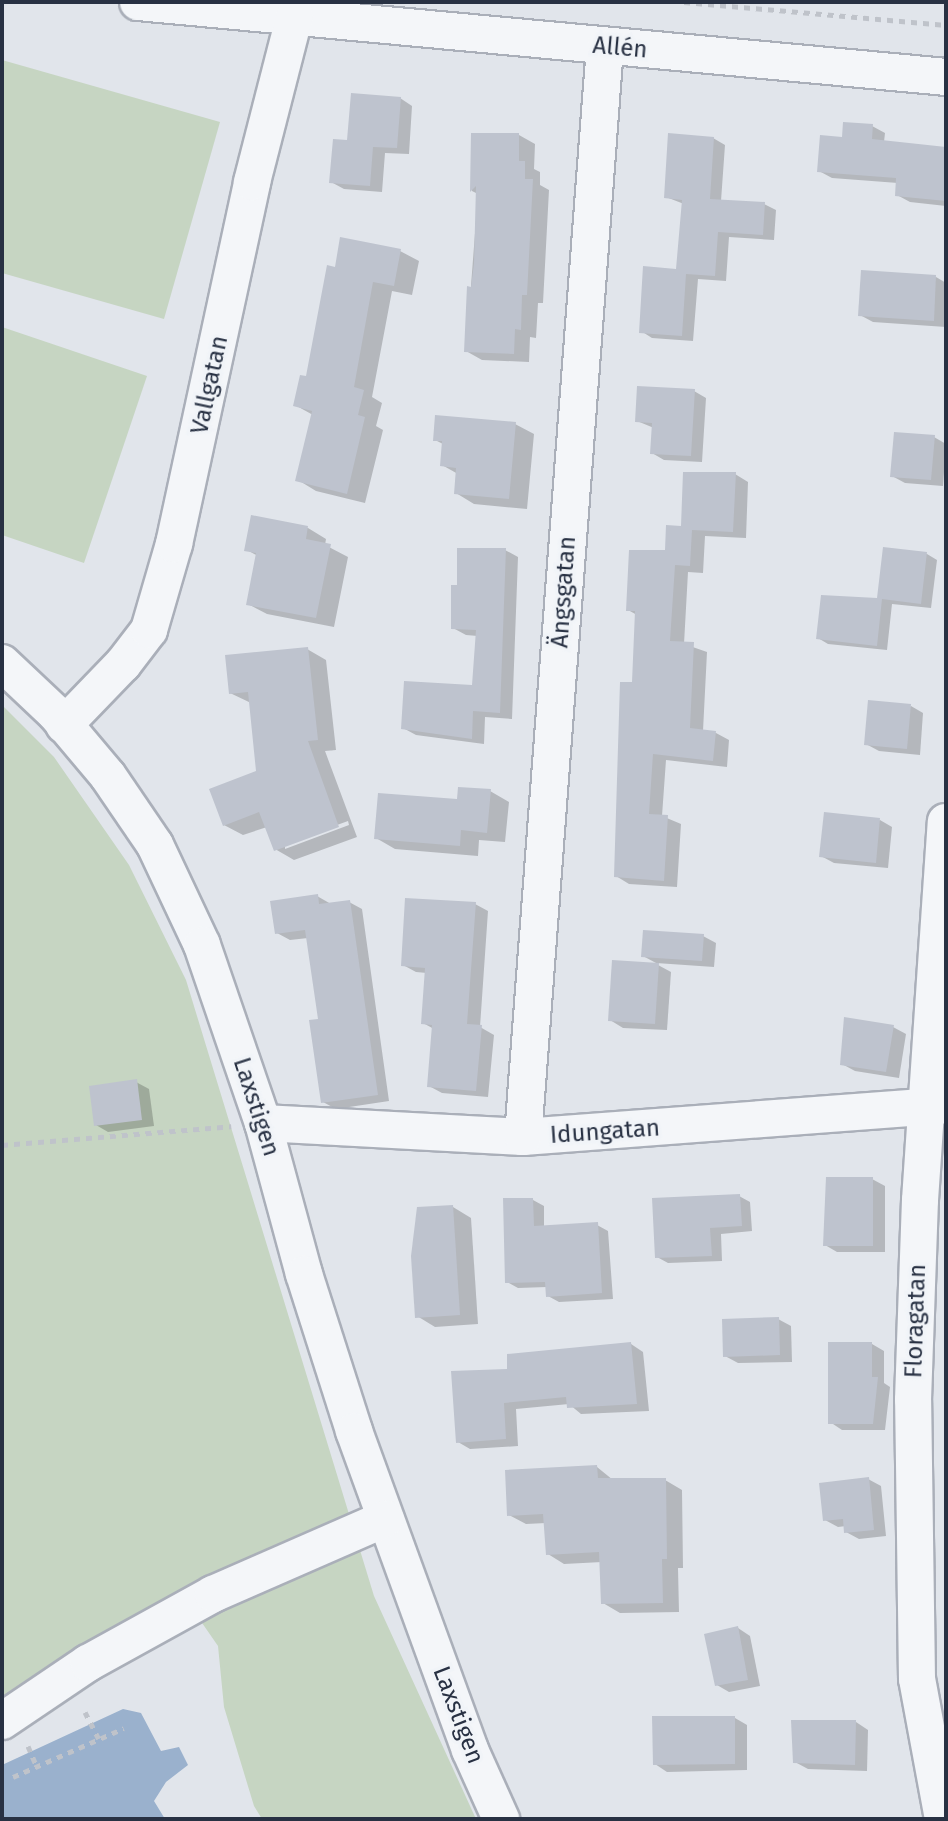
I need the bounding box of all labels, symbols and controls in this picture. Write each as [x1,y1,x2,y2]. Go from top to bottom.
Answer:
street label: Allén [591,31,649,65]
street label: Vallgatan [186,333,234,437]
street label: Ängsgatan [546,535,582,649]
street label: Laxstigen [227,1054,285,1160]
street label: Idungatan [549,1114,661,1150]
street label: Floragatan [900,1263,932,1379]
street label: Laxstigen [426,1662,490,1768]

